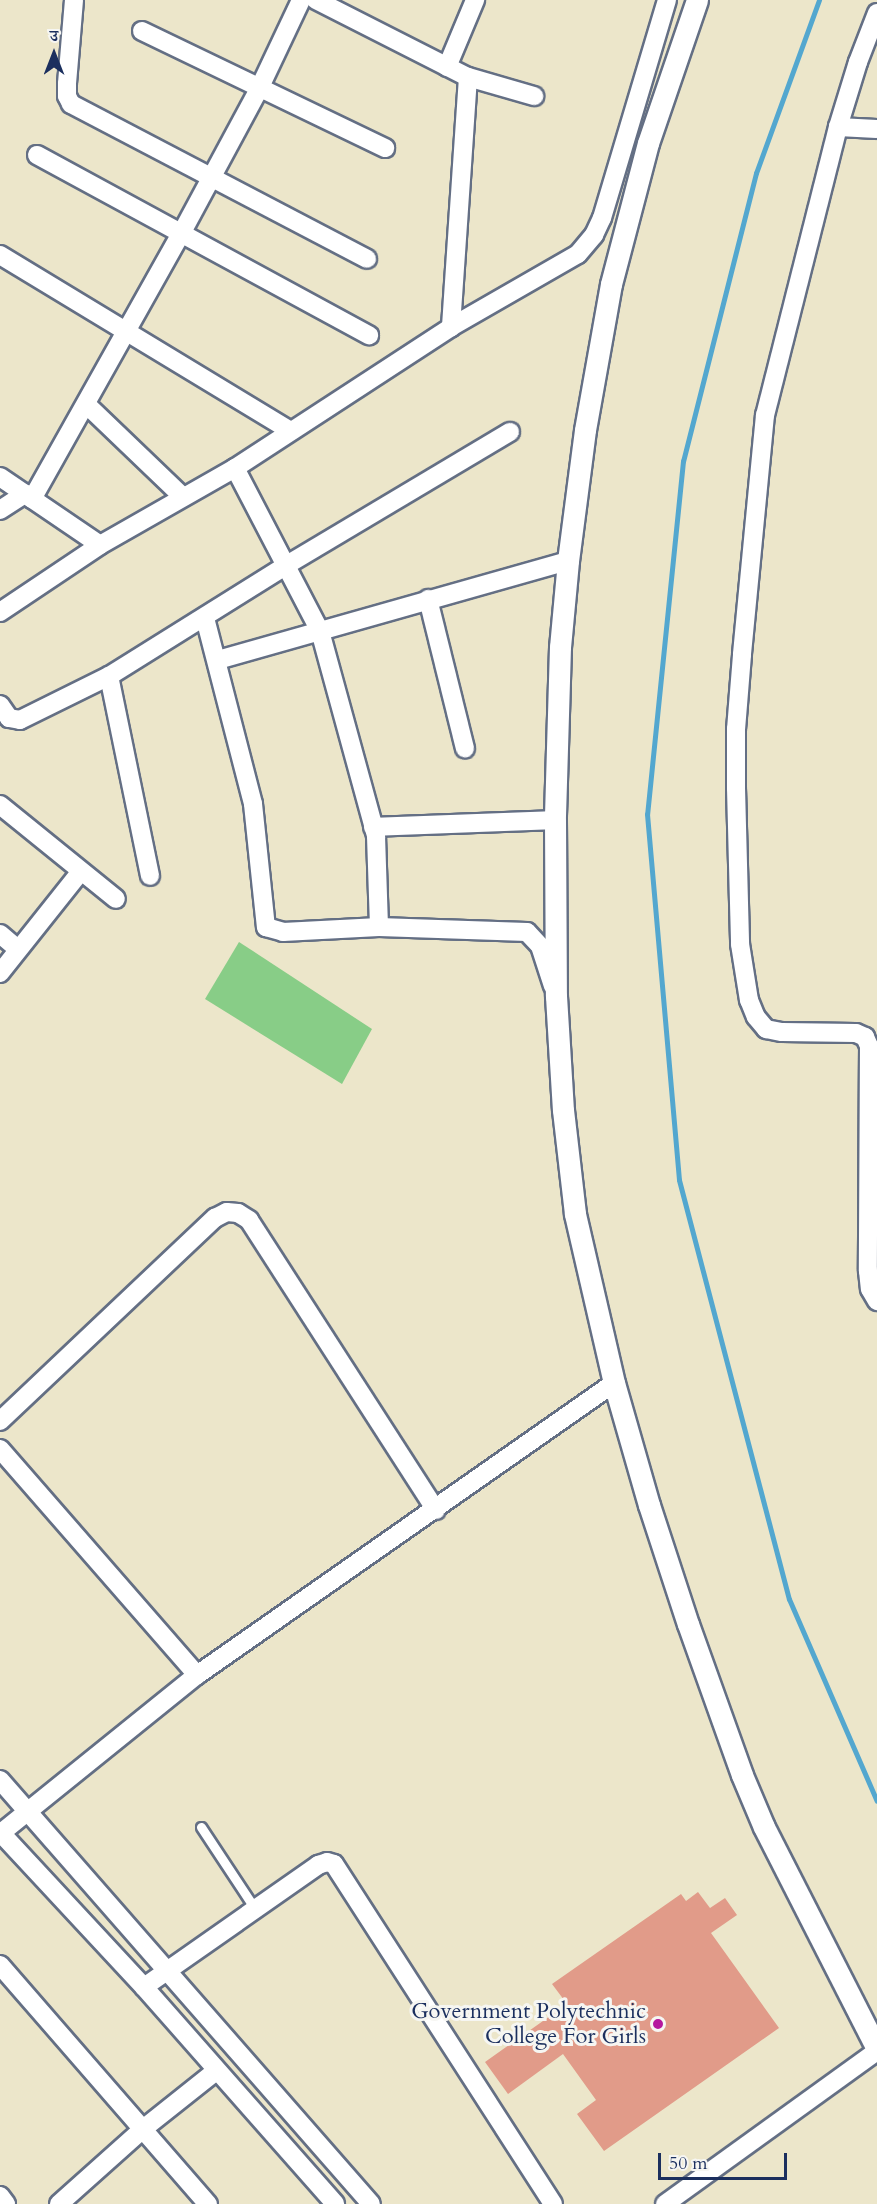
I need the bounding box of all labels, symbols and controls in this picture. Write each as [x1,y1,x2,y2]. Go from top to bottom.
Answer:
north arrow [24,24,84,84]
text: उ [50,25,58,47]
place label: Government Polytechnic College For Girls [411,1998,646,2050]
marker: Government Polytechnic College For Girls [651,2017,665,2031]
scale bar [661,2141,790,2179]
text: 50 m [669,2151,708,2176]

